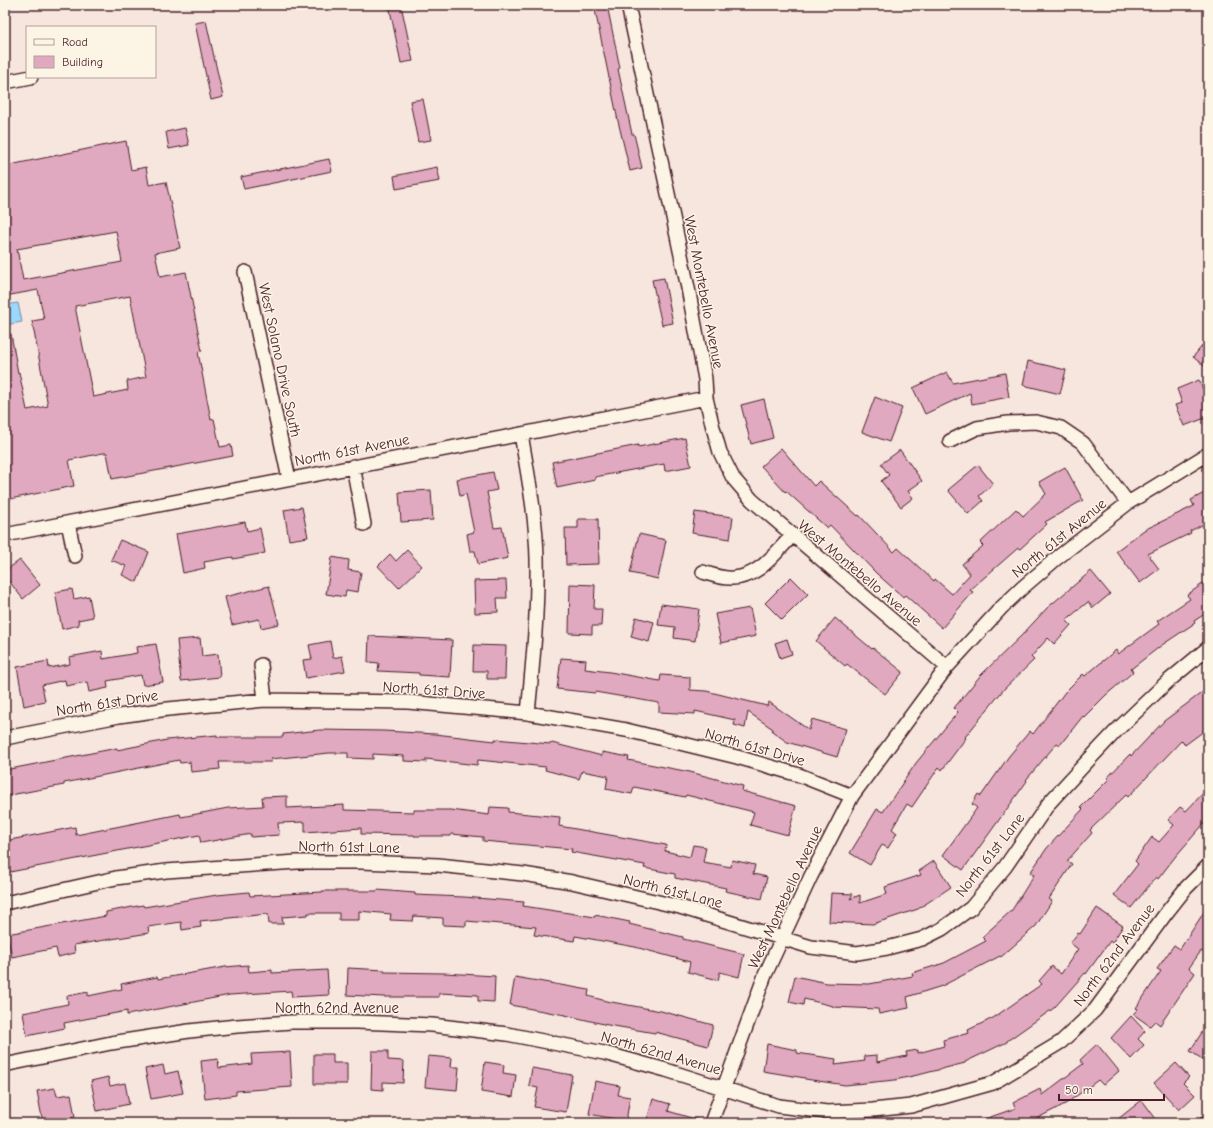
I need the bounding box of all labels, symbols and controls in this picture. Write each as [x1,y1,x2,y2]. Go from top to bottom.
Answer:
legend [26,26,156,78]
text: Road [62,35,88,49]
text: Building [62,55,103,69]
street label: West Montebello Avenue [680,214,728,371]
street label: West Solano Drive South [255,281,305,439]
street label: North 61st Avenue [293,430,411,470]
street label: North 61st Avenue [1008,494,1110,582]
street label: West Montebello Avenue [794,516,926,630]
street label: North 61st Drive [382,677,486,703]
street label: North 61st Drive [55,686,160,720]
street label: North 61st Drive [703,724,807,770]
street label: North 61st Lane [952,809,1029,901]
street label: West Montebello Avenue [744,822,826,971]
street label: North 61st Lane [298,837,400,857]
street label: North 61st Lane [622,870,725,912]
street label: North 62nd Avenue [1069,900,1159,1010]
street label: North 62nd Avenue [275,999,399,1017]
street label: North 62nd Avenue [599,1027,724,1079]
scale bar [1059,1076,1164,1102]
text: 50 m [1065,1083,1093,1097]

